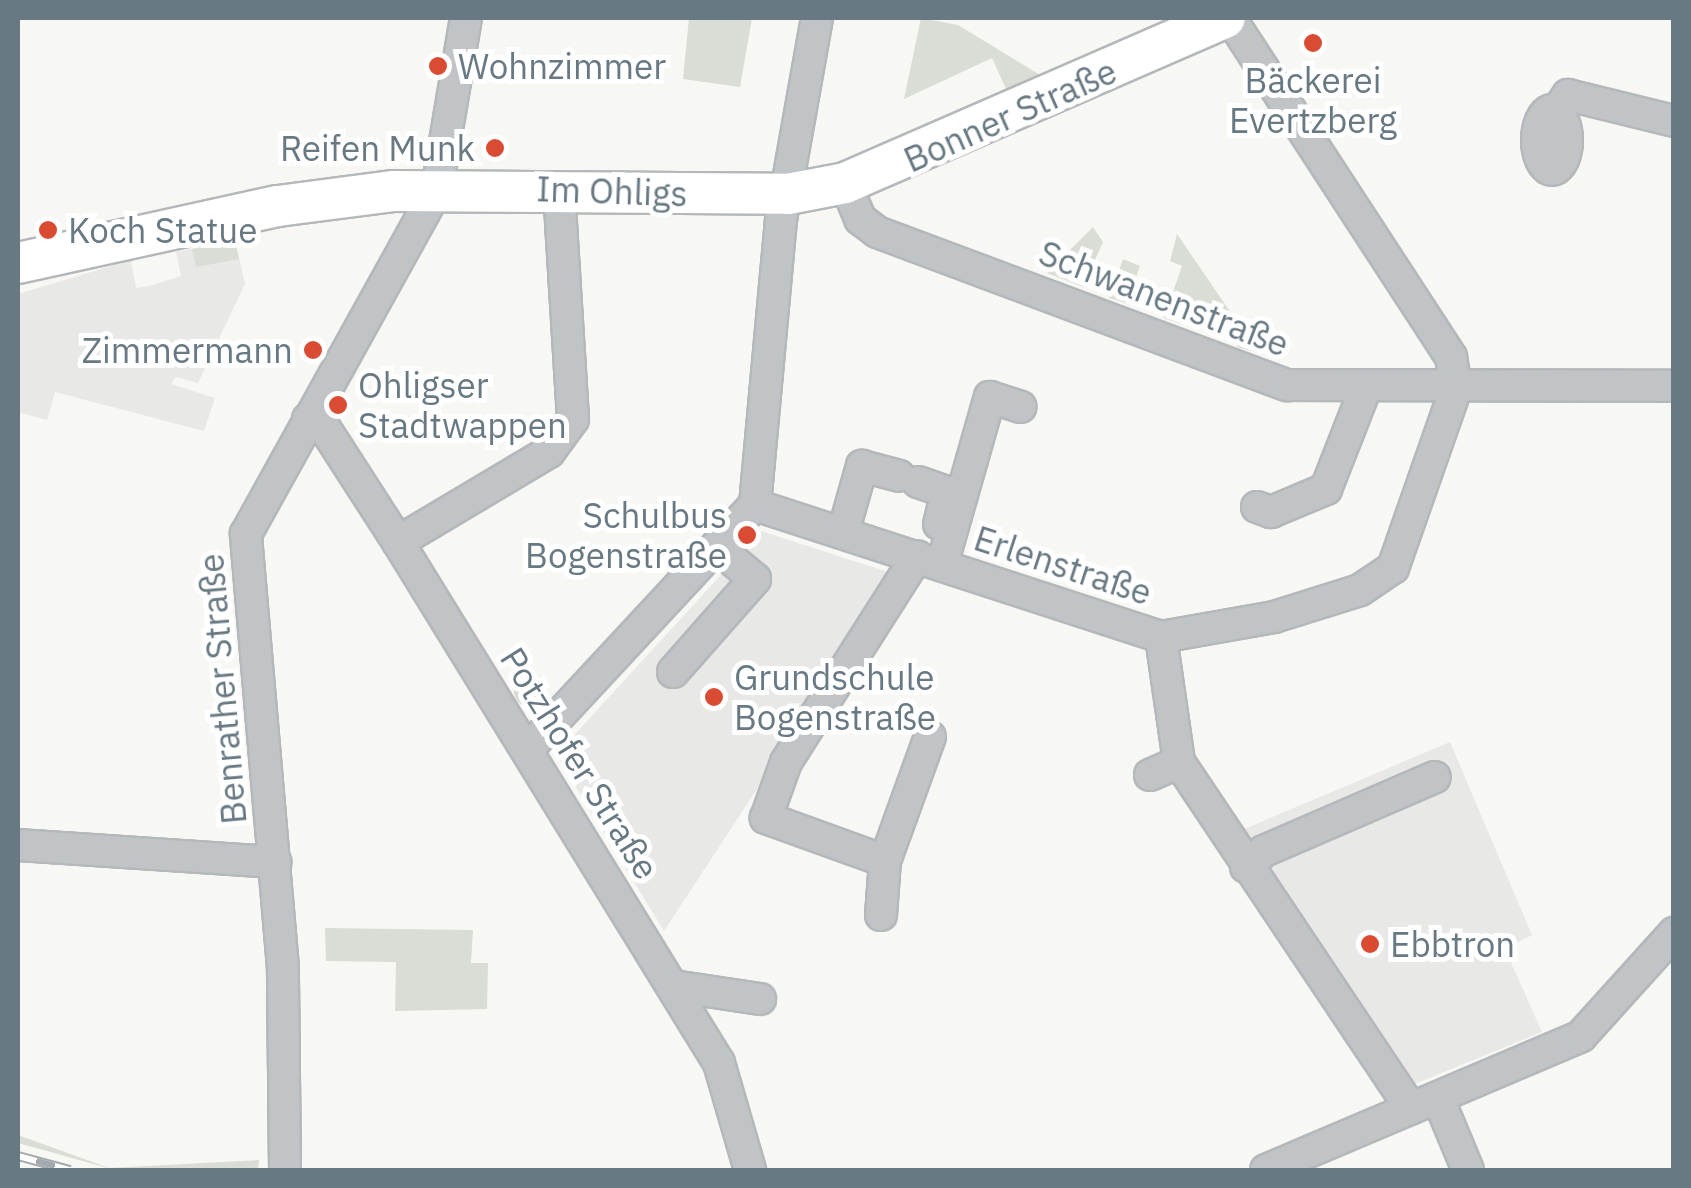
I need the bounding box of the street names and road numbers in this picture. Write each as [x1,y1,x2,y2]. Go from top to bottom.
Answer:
street label: Bonner Straße [897,49,1123,181]
street label: Im Ohligs [536,167,688,215]
street label: Schwanenstraße [1033,231,1295,365]
street label: Erlenstraße [969,517,1157,613]
street label: Benrather Straße [189,552,255,826]
street label: Potzhofer Straße [492,639,668,887]

